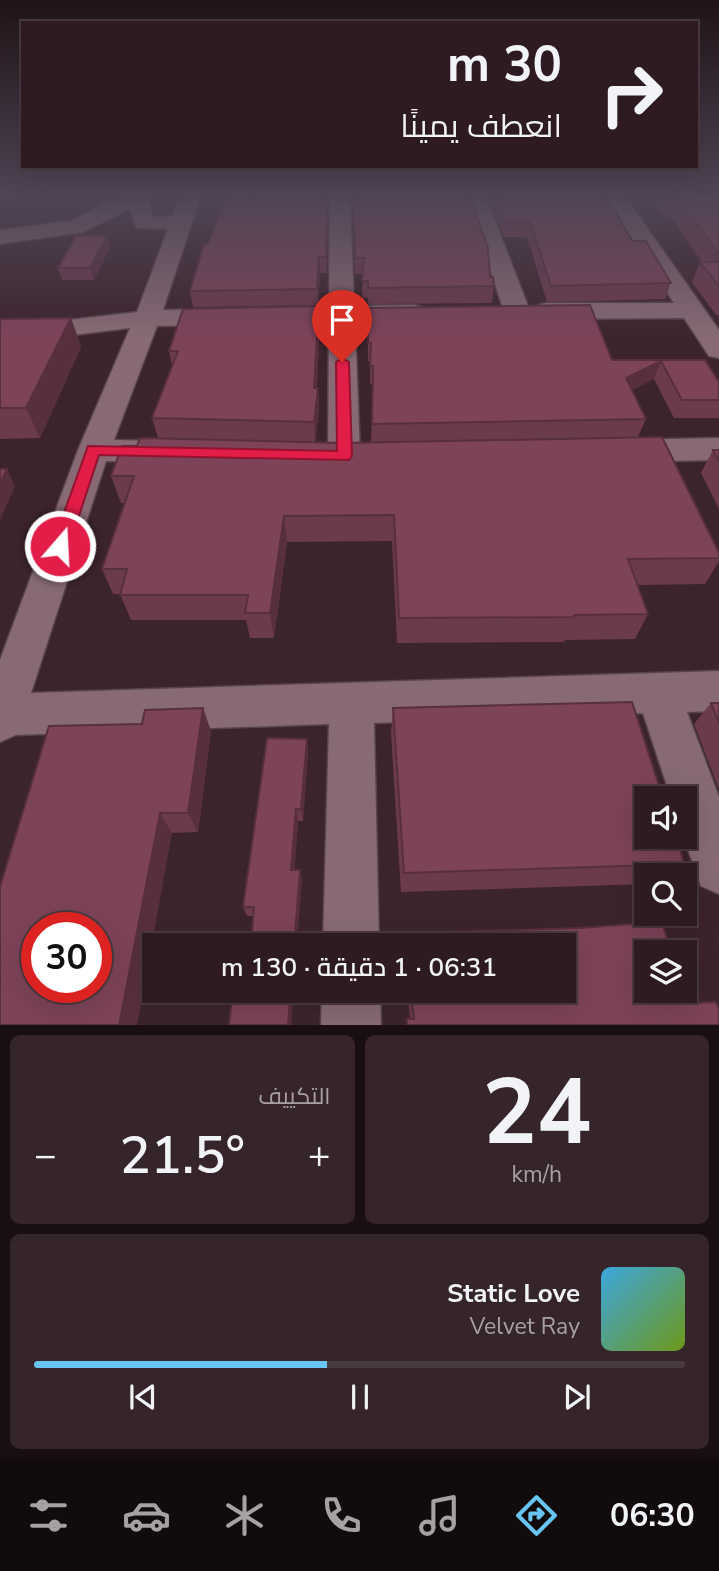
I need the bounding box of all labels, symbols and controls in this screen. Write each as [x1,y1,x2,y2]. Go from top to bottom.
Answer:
text: 30 m [447,31,562,98]
icon: right [586,49,677,140]
text: انعطف يمينًا [400,105,562,148]
pin [312,290,372,362]
icon: arrive [323,301,361,339]
position arrow [23,509,97,583]
map controls [634,786,697,1003]
button: sound [634,786,697,849]
button: search [634,863,697,926]
speed limit sign: 30 [21,912,112,1003]
button: layers [634,940,697,1003]
text: 06:31 · 1 دقيقة · 130 m [221,950,497,985]
text: 24 [482,1051,591,1175]
text: التكييف [258,1081,331,1112]
text: 21.5° [120,1120,245,1191]
text: − [34,1130,57,1181]
text: + [308,1130,331,1181]
text: km/h [511,1159,562,1190]
text: Static Love [447,1276,580,1311]
text: Velvet Ray [470,1311,580,1342]
icon: previous [124,1378,162,1416]
icon: pause [341,1378,379,1416]
icon: next [558,1378,596,1416]
icon: filters [24,1491,73,1540]
icon: car [122,1491,171,1540]
icon: climate [220,1491,269,1540]
icon: phone [317,1491,366,1540]
icon: music [415,1491,464,1540]
icon: directions [512,1491,561,1540]
text: 06:30 [610,1494,695,1537]

